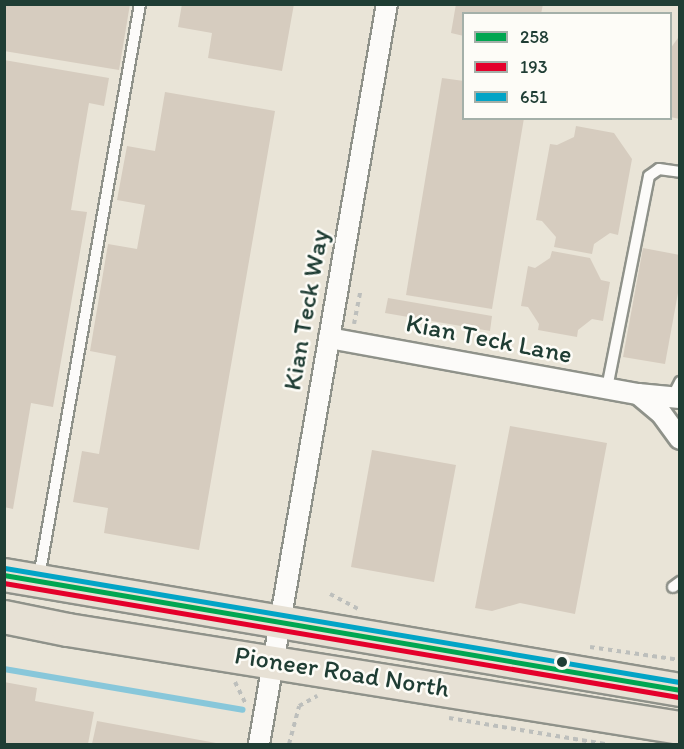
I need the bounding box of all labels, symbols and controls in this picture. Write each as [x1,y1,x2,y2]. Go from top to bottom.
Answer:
legend [462,12,672,120]
text: 258 [520,26,549,48]
text: 193 [520,56,548,78]
text: 651 [520,86,547,108]
street label: Kian Teck Way [277,229,335,391]
street label: Kian Teck Lane [405,308,573,370]
street label: Pioneer Road North [233,640,451,704]
unlabelled marker [556,656,568,668]

